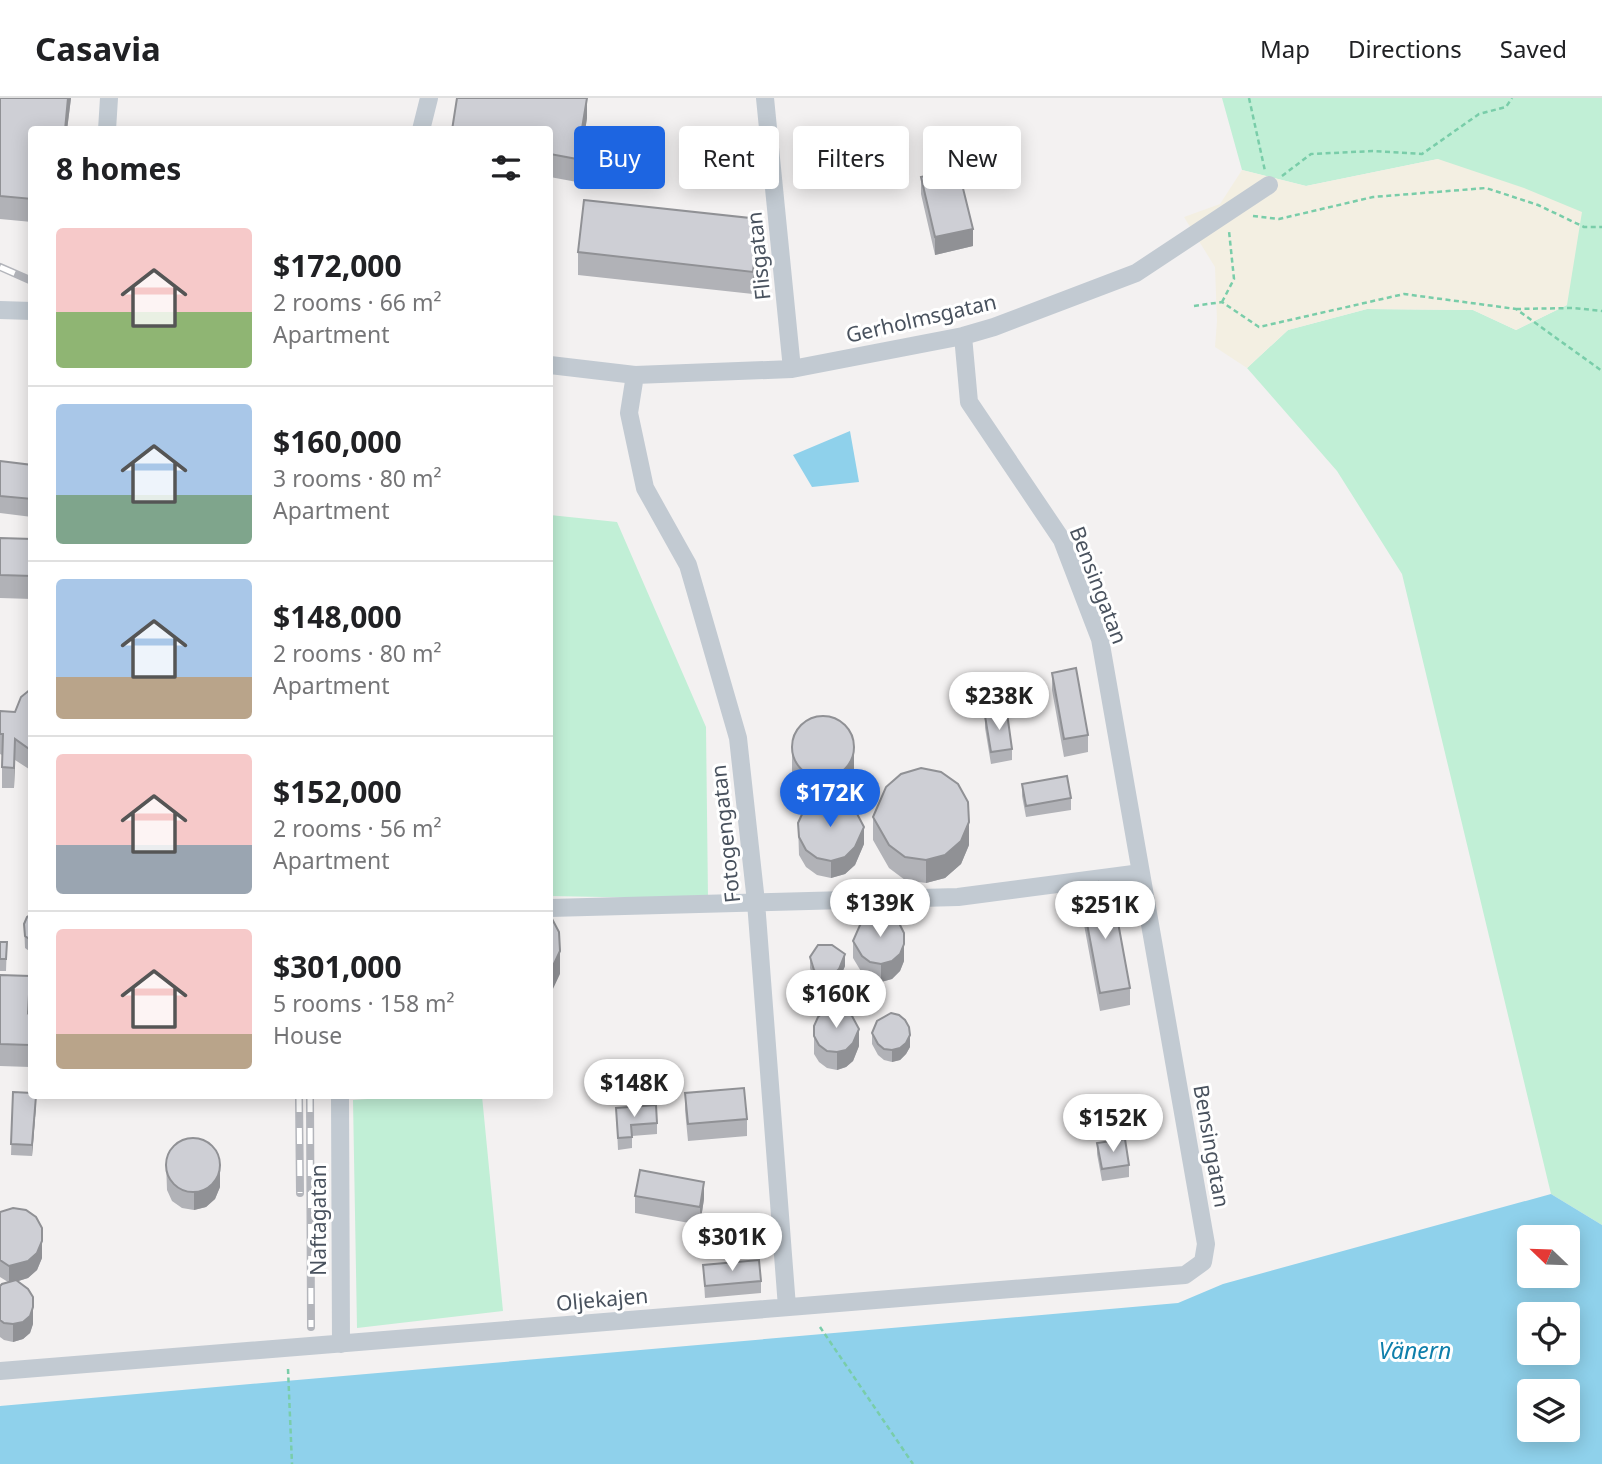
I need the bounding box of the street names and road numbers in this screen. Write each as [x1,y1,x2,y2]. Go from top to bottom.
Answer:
street label: Flisgatan [739,210,777,302]
street label: Gerholmsgatan [843,287,999,349]
street label: Bensingatan [1064,522,1134,648]
street label: Fotogengatan [704,764,746,904]
street label: Bensingatan [1187,1083,1237,1209]
street label: Naftagatan [304,1164,332,1276]
street label: Oljekajen [555,1281,649,1317]

